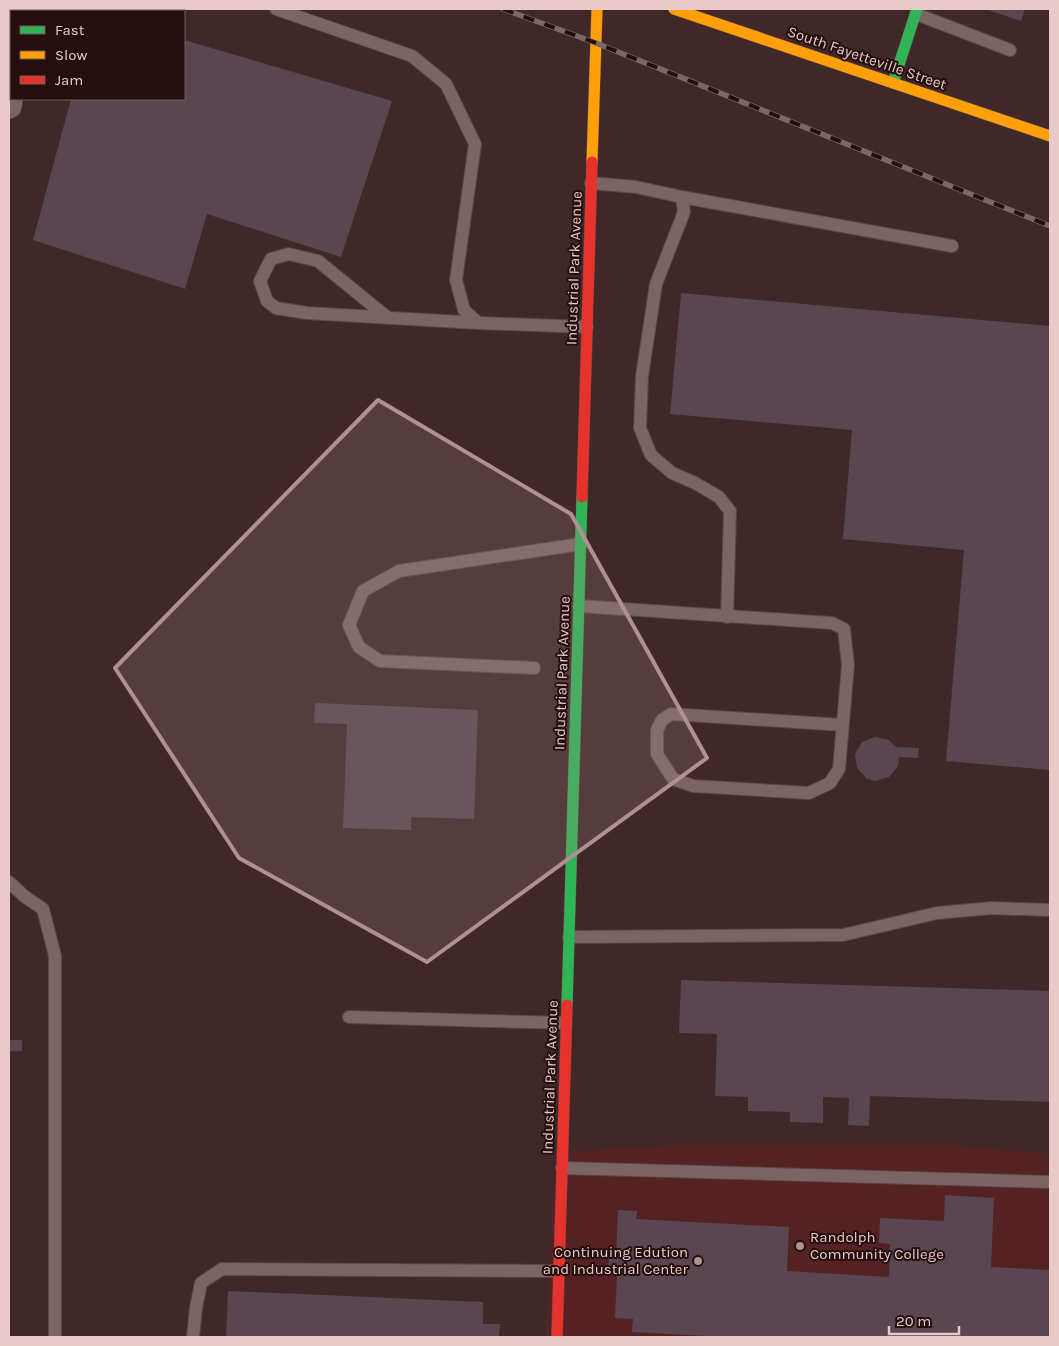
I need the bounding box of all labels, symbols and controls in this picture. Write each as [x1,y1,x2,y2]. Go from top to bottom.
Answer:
legend [10,10,185,100]
text: Fast [55,21,85,39]
street label: South Fayetteville Street [785,22,949,94]
text: Slow [55,46,87,64]
text: Jam [55,71,83,89]
street label: Industrial Park Avenue [562,191,586,345]
street label: Industrial Park Avenue [550,596,574,750]
street label: Industrial Park Avenue [538,1000,562,1154]
place label: Randolph Community College [810,1228,944,1263]
marker: Randolph Community College [794,1240,806,1252]
place label: Continuing Edution and Industrial Center [543,1243,689,1278]
marker: Continuing Edution and Industrial Center [692,1255,704,1267]
scale bar [889,1304,959,1336]
text: 20 m [896,1312,931,1330]

